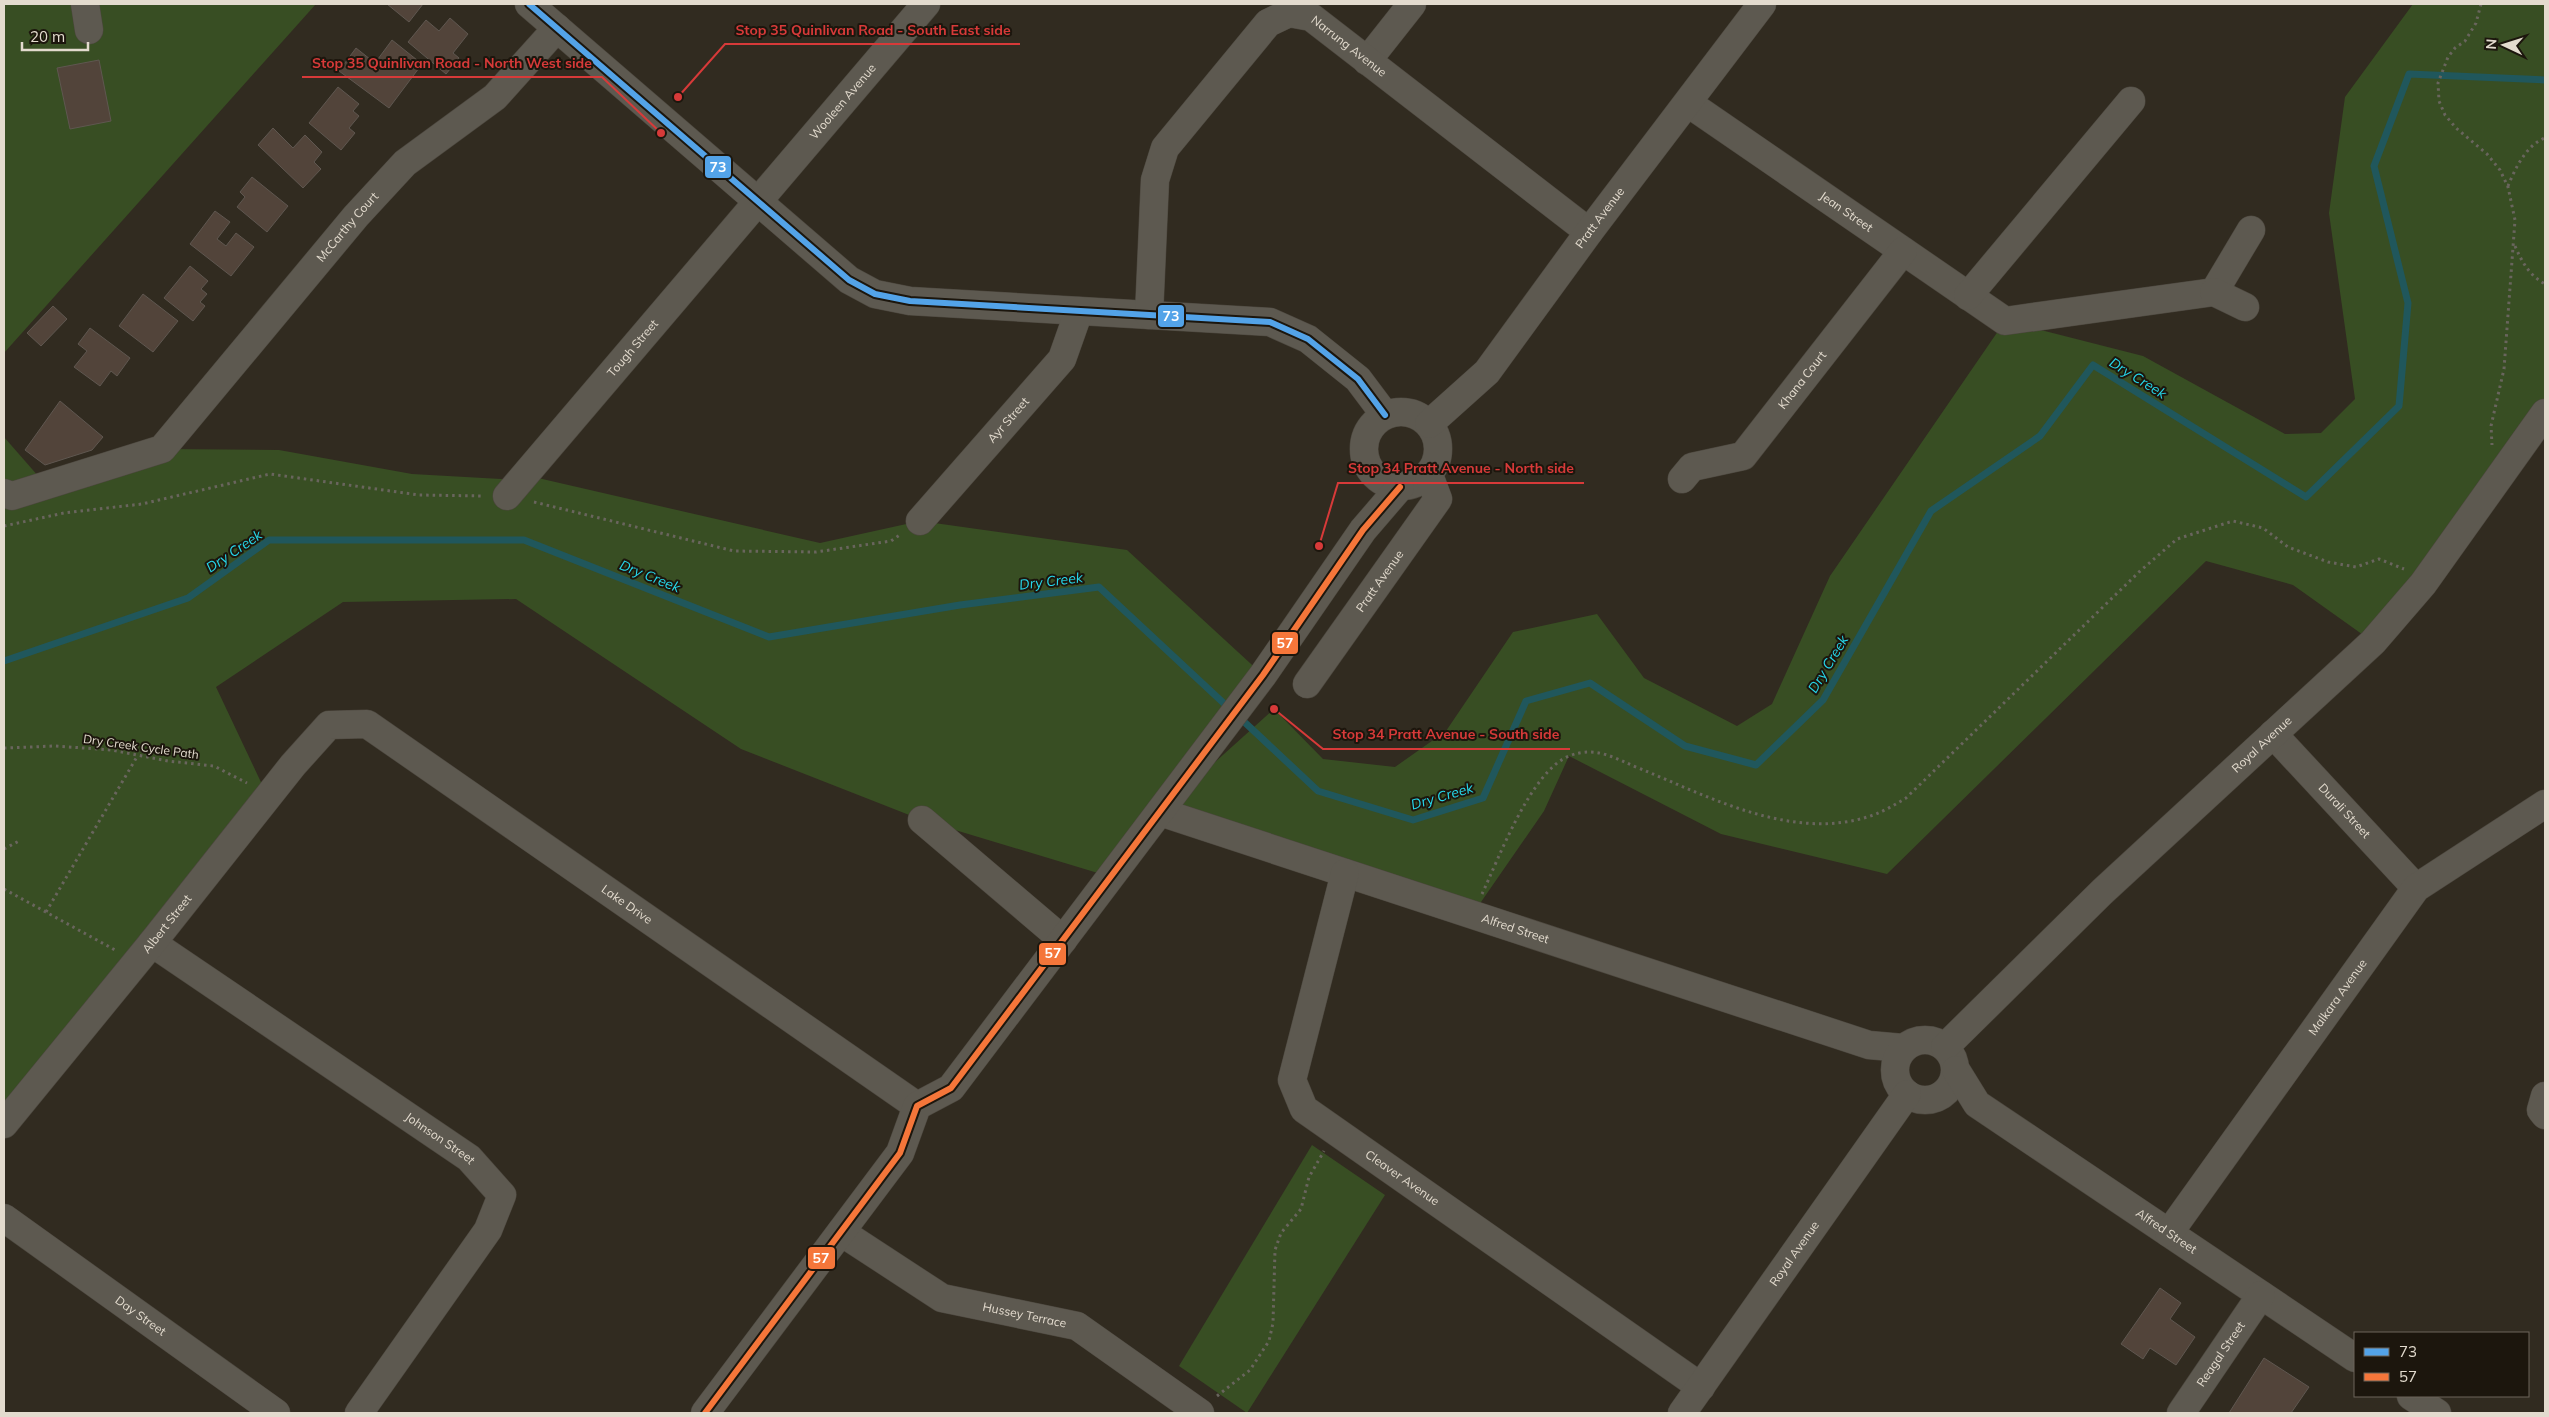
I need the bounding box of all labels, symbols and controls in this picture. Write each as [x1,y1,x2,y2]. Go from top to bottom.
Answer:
street label: Narrung Avenue [1308,12,1390,80]
callout: Stop 35 Quinlivan Road - South East side [725,15,1020,44]
scale bar [22,20,89,52]
north arrow [2479,20,2529,70]
text: Stop 35 Quinlivan Road - South East side [735,21,1011,39]
text: 20 m [30,27,65,46]
text: N [2482,38,2500,50]
callout: Stop 35 Quinlivan Road - North West side [302,48,602,77]
text: Stop 35 Quinlivan Road - North West side [312,54,592,72]
street label: Wooleen Avenue [806,61,879,142]
line badge: 73 [704,155,732,179]
text: 73 [710,158,726,176]
street label: Pratt Avenue [1572,184,1627,251]
street label: Jean Street [1817,188,1876,235]
street label: McCarthy Court [313,189,381,265]
line badge: 73 [1157,304,1185,328]
text: 73 [1163,307,1179,325]
street label: Tough Street [604,316,661,380]
street label: Khana Court [1774,348,1829,412]
water label: Dry Creek [2106,353,2171,403]
street label: Ayr Street [984,394,1032,446]
callout: Stop 34 Pratt Avenue - North side [1338,454,1584,483]
text: Stop 34 Pratt Avenue - North side [1348,459,1574,477]
water label: Dry Creek [202,525,266,576]
street label: Pratt Avenue [1352,547,1406,615]
water label: Dry Creek [617,556,684,597]
water label: Dry Creek [1018,568,1085,594]
line badge: 57 [1271,631,1299,655]
water label: Dry Creek [1804,631,1853,696]
text: 57 [1277,634,1293,652]
street label: Royal Avenue [2228,713,2295,776]
callout: Stop 34 Pratt Avenue - South side [1323,720,1570,749]
text: Stop 34 Pratt Avenue - South side [1333,725,1560,743]
street label: Dry Creek Cycle Path [82,731,200,762]
water label: Dry Creek [1409,778,1476,813]
street label: Durali Street [2316,780,2374,841]
street label: Lake Drive [599,881,655,927]
street label: Albert Street [139,891,194,956]
street label: Alfred Street [1480,910,1551,946]
line badge: 57 [1038,942,1067,966]
text: 57 [1045,944,1061,962]
street label: Malkara Avenue [2305,956,2370,1038]
street label: Johnson Street [403,1109,479,1167]
street label: Cleaver Avenue [1363,1146,1442,1208]
street label: Alfred Street [2133,1205,2200,1257]
street label: Royal Avenue [1766,1218,1822,1289]
line badge: 57 [807,1246,836,1270]
text: 57 [813,1249,829,1267]
street label: Day Street [113,1292,169,1339]
street label: Hussey Terrace [982,1299,1068,1331]
street label: Reagal Street [2193,1318,2248,1389]
legend [2354,1332,2529,1397]
text: 73 [2399,1342,2417,1361]
text: 57 [2399,1367,2417,1386]

